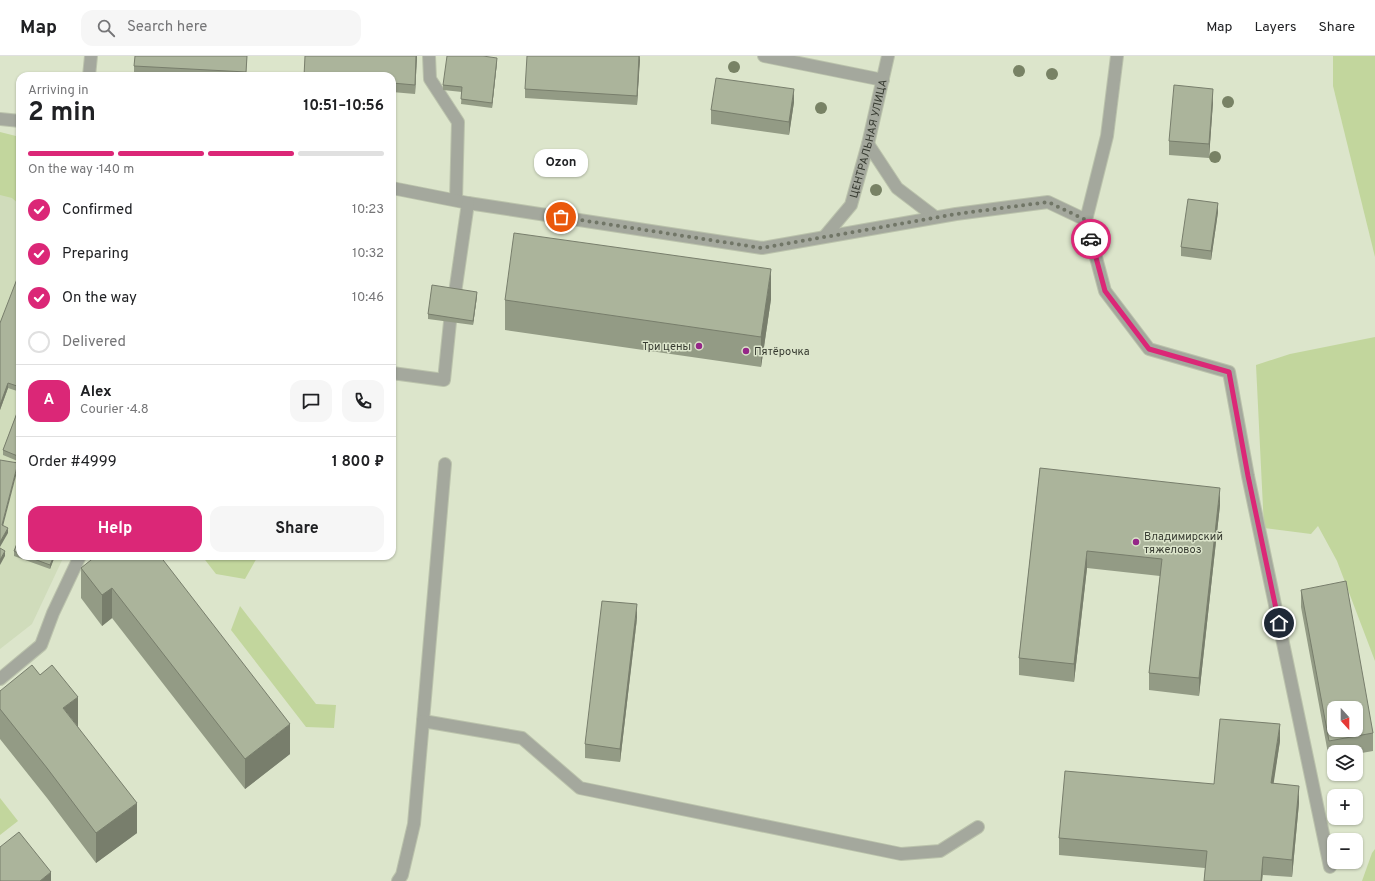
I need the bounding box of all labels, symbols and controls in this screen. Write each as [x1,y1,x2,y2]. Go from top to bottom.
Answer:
search box [81,10,361,46]
text: Map [20,16,57,40]
icon: search [95,17,117,39]
text: Search here [127,18,207,37]
text: Map [1206,19,1232,36]
text: Layers [1254,19,1296,36]
text: Share [1318,19,1355,36]
street label: ЦЕНТРАЛЬНАЯ УЛИЦА [847,78,890,200]
text: Arriving in [28,83,89,99]
text: 2 min [28,97,96,130]
text: 10:51–10:56 [303,97,384,116]
callout: Ozon [534,149,588,177]
text: Ozon [545,155,577,171]
text: On the way · 140 m [28,162,134,178]
icon: check [28,199,50,221]
pin [544,200,578,234]
text: Confirmed [62,201,133,220]
text: 10:23 [352,202,384,218]
icon: bag [550,206,572,228]
courier [1071,219,1111,259]
icon: car [1080,228,1102,250]
icon: check [28,243,50,265]
text: Preparing [62,245,129,264]
text: 10:32 [352,246,384,262]
icon: check [28,287,50,309]
text: On the way [62,289,137,308]
text: 10:46 [352,290,384,306]
text: Delivered [62,333,126,352]
place label: Три цены [642,340,691,354]
marker: Три цены [694,341,704,351]
place label: Пятёрочка [754,345,810,359]
marker: Пятёрочка [741,346,751,356]
button: chat [290,380,332,422]
button: phone [342,380,384,422]
text: Alex [80,383,112,402]
text: A [44,391,54,410]
text: Courier · 4.8 [80,402,149,418]
text: Order #4999 [28,453,117,472]
text: 1 800 ₽ [332,453,384,472]
button: Help [28,506,202,552]
button: Share [210,506,384,552]
place label: Владимирский тяжеловоз [1144,530,1223,557]
marker: Владимирский тяжеловоз [1131,537,1141,547]
pin [1262,606,1296,640]
icon: home [1268,612,1290,634]
north arrow [1327,701,1363,737]
map controls [1327,701,1363,869]
button: layers [1327,745,1363,781]
button: + [1327,789,1363,825]
button: − [1327,833,1363,869]

